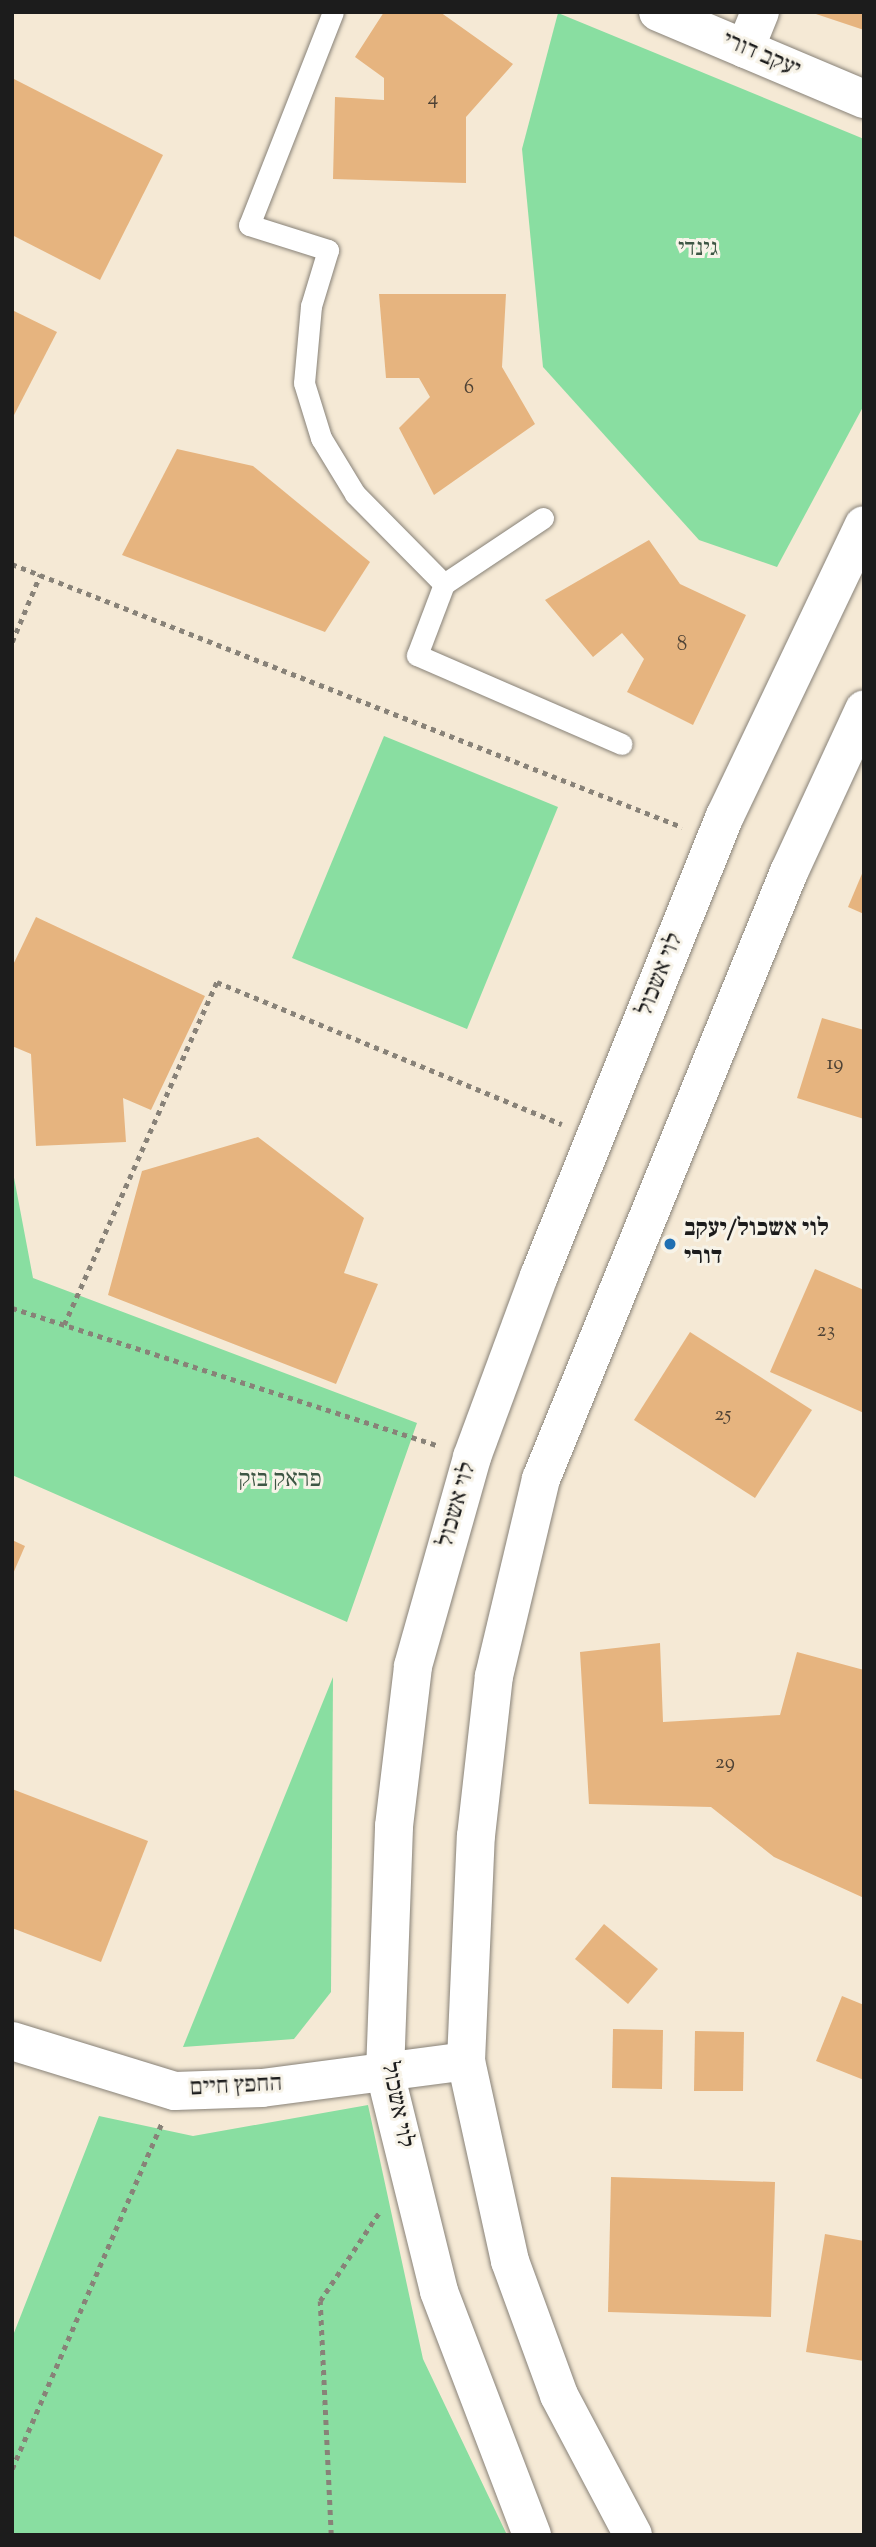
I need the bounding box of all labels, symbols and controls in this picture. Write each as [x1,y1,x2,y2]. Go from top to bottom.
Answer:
street label: יעקב דורי [718,27,804,85]
house number: 4 [428,86,438,112]
park label: גינדי [678,236,718,264]
house number: 6 [464,375,474,401]
house number: 8 [677,632,687,658]
street label: לוי אשכול [631,929,691,1021]
house number: 19 [826,1051,844,1077]
place label: לוי אשכול/יעקב דורי [684,1216,829,1272]
marker: לוי אשכול/יעקב דורי [662,1236,678,1252]
house number: 23 [817,1318,835,1344]
house number: 25 [714,1402,732,1428]
street label: לוי אשכול [432,1459,484,1551]
park label: פראק בזק [238,1467,322,1495]
house number: 29 [715,1750,735,1776]
street label: לוי אשכול [374,2060,418,2150]
street label: החפץ חיים [189,2070,283,2104]

